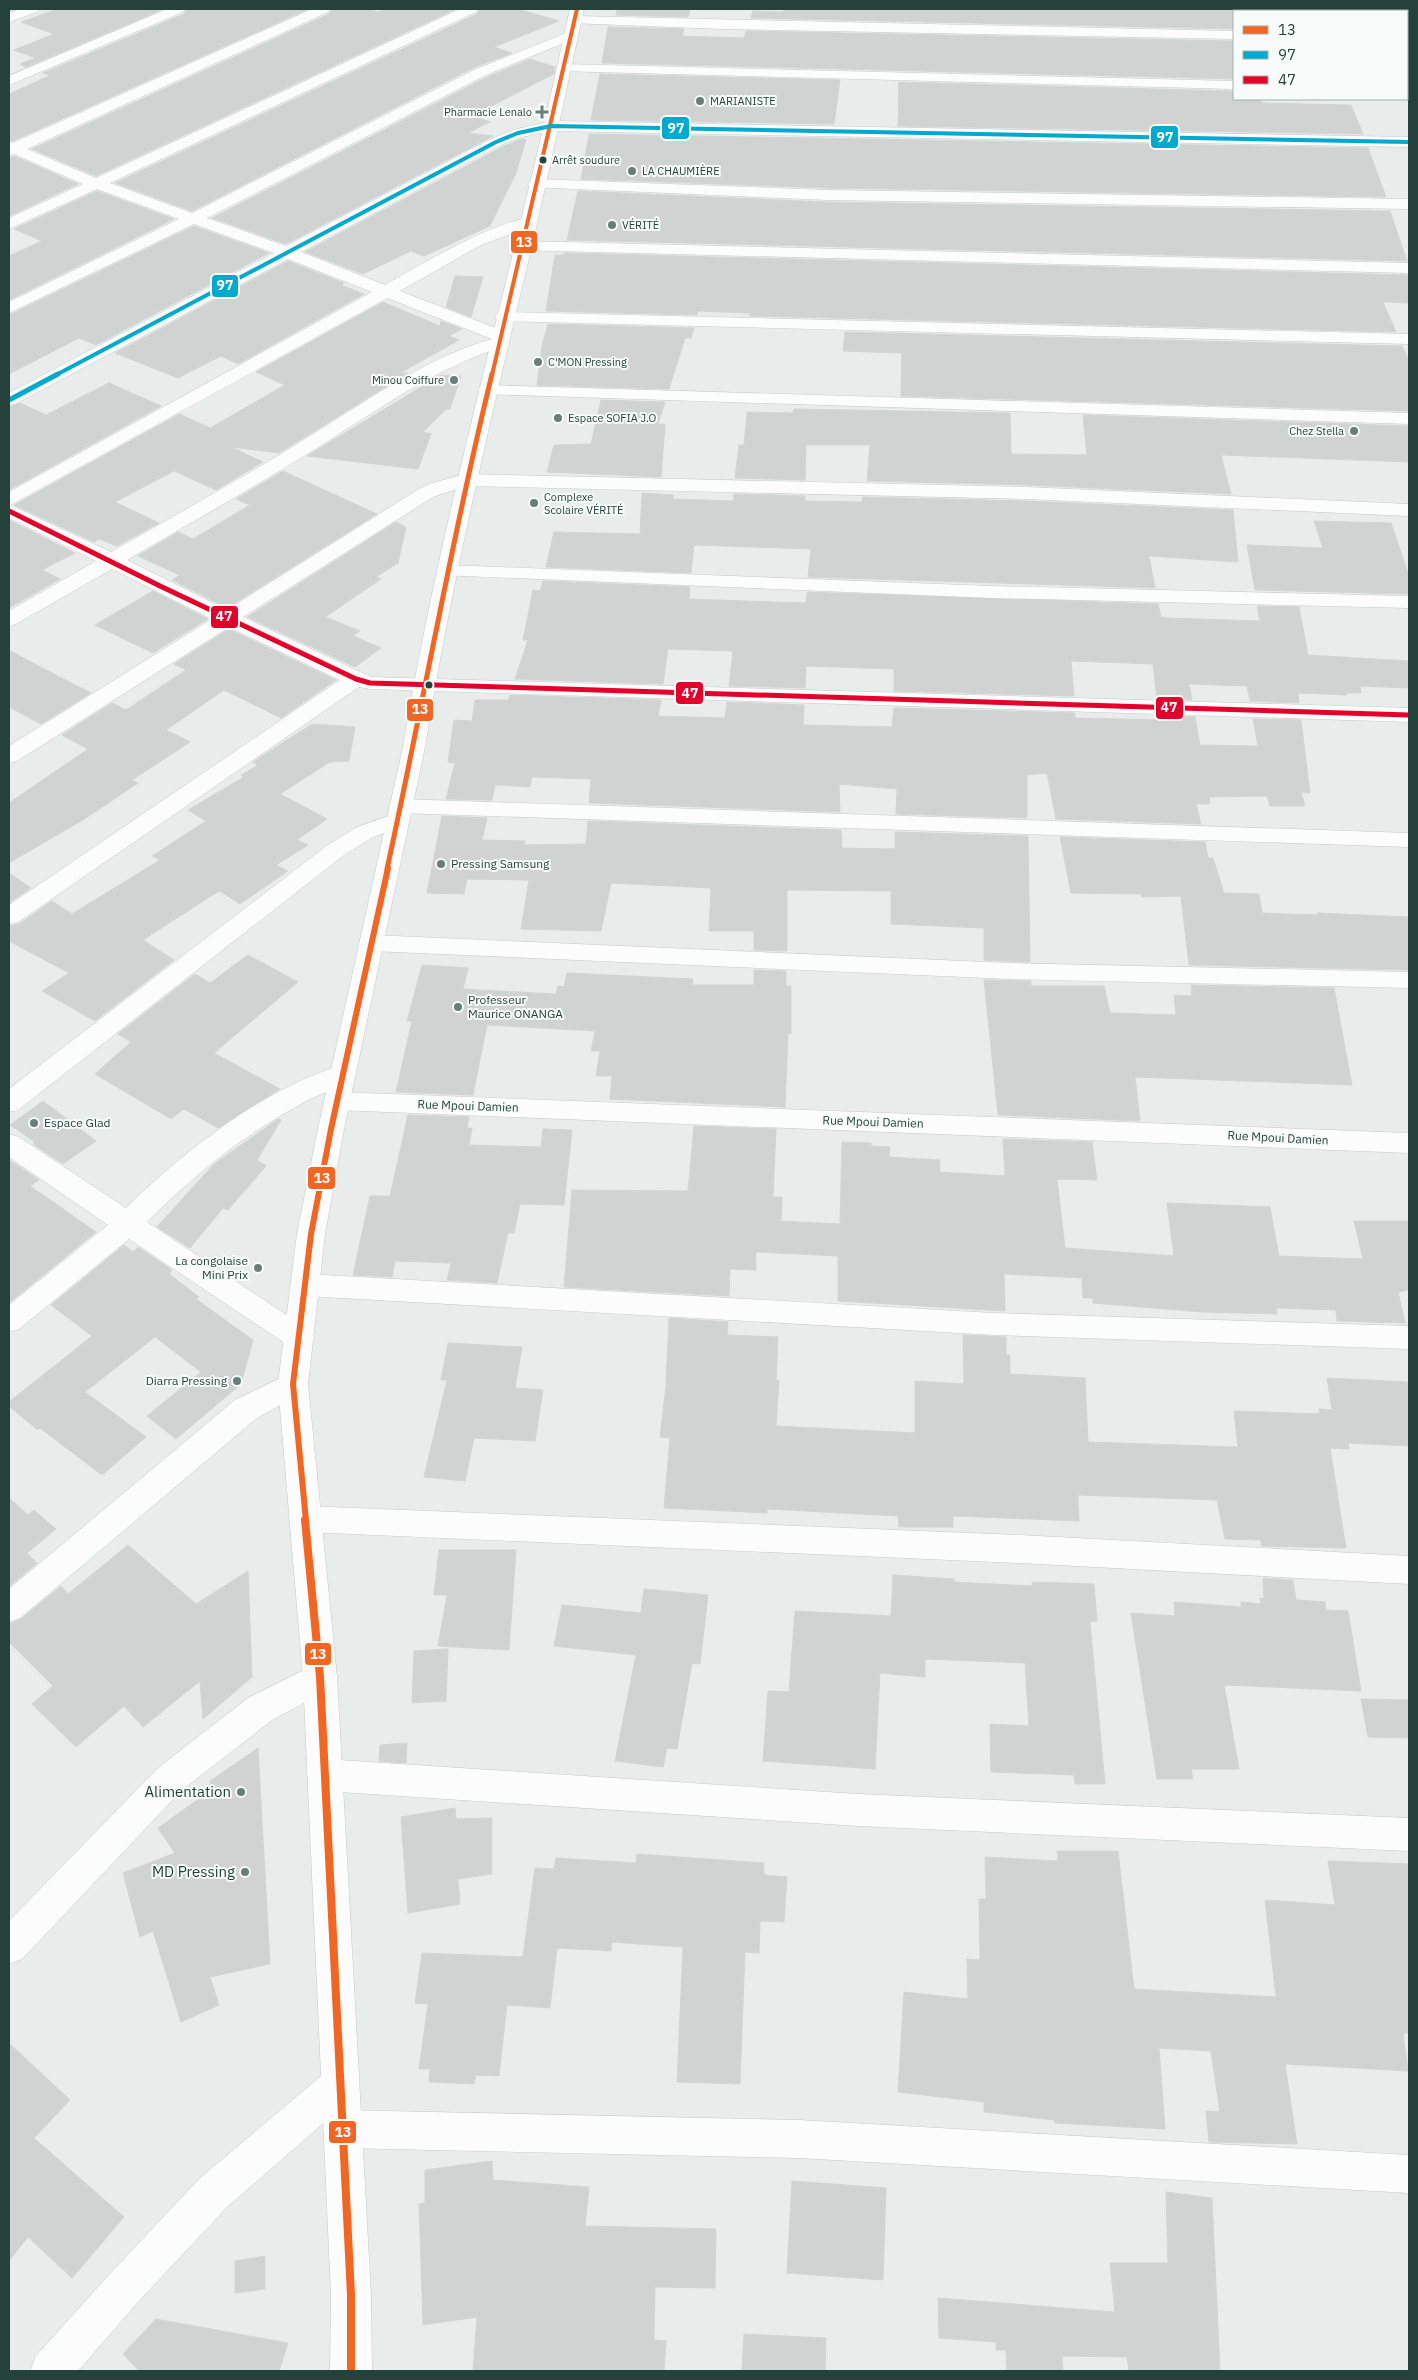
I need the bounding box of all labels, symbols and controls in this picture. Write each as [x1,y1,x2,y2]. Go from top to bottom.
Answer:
legend [1233,10,1408,100]
text: 13 [1278,20,1296,39]
text: 97 [1278,45,1296,64]
text: 47 [1278,70,1296,89]
place label: MARIANISTE [710,94,776,108]
marker: MARIANISTE [694,95,706,107]
place label: Pharmacie Lenalo [444,105,532,119]
marker: Pharmacie Lenalo [536,106,548,118]
line badge: 97 [661,116,690,140]
text: 97 [668,119,684,137]
line badge: 97 [1150,125,1179,149]
text: 97 [1157,128,1173,146]
place label: Arrêt soudure [552,153,620,167]
marker: Arrêt soudure [538,155,548,165]
place label: LA CHAUMIÈRE [642,164,720,178]
marker: LA CHAUMIÈRE [626,165,638,177]
place label: VÉRITÉ [622,218,659,232]
marker: VÉRITÉ [606,219,618,231]
line badge: 13 [510,230,538,254]
text: 13 [516,233,532,251]
line badge: 97 [211,274,239,298]
text: 97 [217,276,233,294]
place label: C'MON Pressing [548,355,627,369]
marker: C'MON Pressing [532,356,544,368]
place label: Minou Coiffure [372,373,444,387]
marker: Minou Coiffure [448,374,460,386]
place label: Espace SOFIA J.O [568,411,657,425]
marker: Espace SOFIA J.O [552,412,564,424]
place label: Chez Stella [1289,424,1344,438]
marker: Chez Stella [1348,425,1360,437]
place label: Complexe Scolaire VÉRITÉ [544,490,623,517]
marker: Complexe Scolaire VÉRITÉ [528,497,540,509]
line badge: 47 [210,605,239,629]
text: 47 [216,607,232,625]
unlabelled marker [424,680,434,690]
line badge: 47 [675,681,704,705]
text: 47 [682,684,698,702]
line badge: 47 [1155,696,1184,720]
line badge: 13 [406,698,434,722]
text: 47 [1161,698,1177,716]
text: 13 [412,700,428,718]
place label: Pressing Samsung [451,856,550,871]
marker: Pressing Samsung [435,858,447,870]
place label: Professeur Maurice ONANGA [468,992,563,1021]
marker: Professeur Maurice ONANGA [452,1001,464,1013]
street label: Rue Mpoui Damien [417,1096,519,1115]
street label: Rue Mpoui Damien [822,1112,924,1131]
place label: Espace Glad [44,1115,111,1130]
marker: Espace Glad [28,1117,40,1129]
street label: Rue Mpoui Damien [1227,1127,1329,1148]
line badge: 13 [307,1166,336,1190]
text: 13 [314,1169,330,1187]
place label: La congolaise Mini Prix [175,1253,248,1282]
marker: La congolaise Mini Prix [252,1262,264,1274]
place label: Diarra Pressing [146,1373,228,1388]
marker: Diarra Pressing [231,1375,243,1387]
line badge: 13 [304,1642,332,1666]
text: 13 [310,1645,326,1663]
place label: Alimentation [144,1782,231,1801]
marker: Alimentation [235,1786,247,1798]
place label: MD Pressing [152,1862,235,1881]
marker: MD Pressing [239,1866,251,1878]
line badge: 13 [328,2120,357,2144]
text: 13 [335,2123,351,2141]

